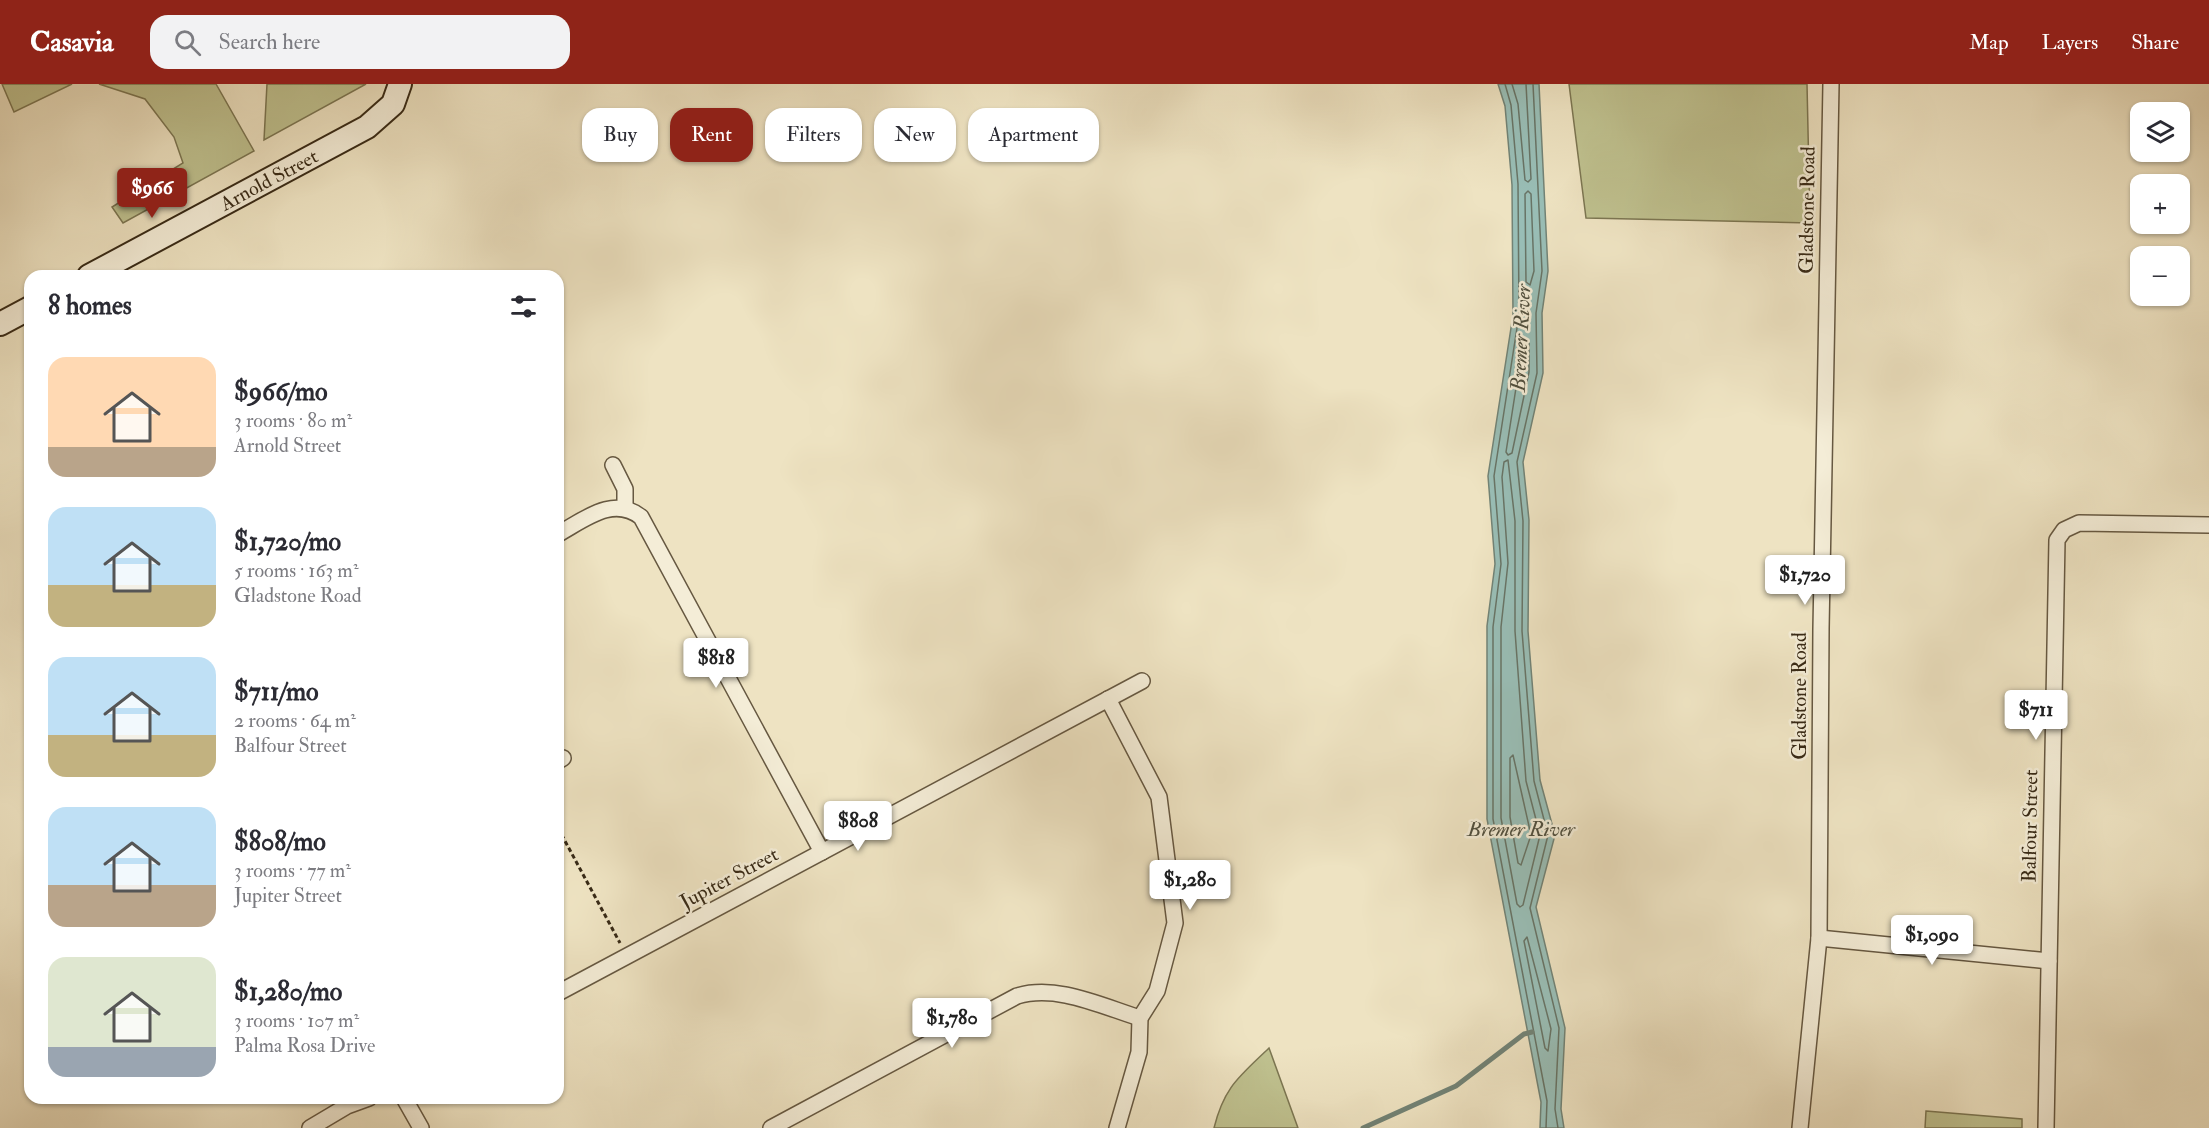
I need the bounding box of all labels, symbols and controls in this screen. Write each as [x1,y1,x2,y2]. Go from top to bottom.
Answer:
search box [150,15,570,69]
text: Casavia [30,25,114,60]
icon: search [171,26,204,59]
text: Search here [219,28,320,56]
text: Map [1969,29,2009,56]
text: Layers [2042,29,2098,56]
text: Share [2131,29,2179,56]
map controls [2130,102,2190,306]
button: layers [2130,102,2190,162]
chip: Buy [582,108,658,162]
chip: Rent [670,108,753,162]
chip: Filters [765,108,862,162]
chip: New [874,108,956,162]
chip: Apartment [968,108,1099,162]
street label: Arnold Street [215,143,322,216]
street label: Gladstone Road [1793,146,1821,274]
pin: $966 [116,168,188,219]
button: + [2130,174,2190,234]
text: $966 [131,175,173,200]
button: − [2130,246,2190,306]
water label: Bremer River [1505,282,1537,393]
text: 8 homes [48,290,132,322]
icon: filters [507,290,540,323]
text: $966/mo [234,376,328,408]
icon: home [96,381,168,453]
text: 3 rooms · 80 m² [234,408,352,433]
text: Arnold Street [234,433,341,458]
text: $1,720/mo [234,526,341,558]
icon: home [96,531,168,603]
pin: $1,720 [1756,555,1854,606]
text: 5 rooms · 163 m² [234,558,359,583]
text: $1,720 [1779,562,1831,587]
text: Gladstone Road [234,583,362,608]
street label: Gladstone Road [1787,632,1812,760]
pin: $818 [680,638,752,689]
text: $818 [697,645,735,670]
text: $711/mo [234,676,319,708]
icon: home [96,681,168,753]
pin: $711 [2000,690,2072,741]
text: $711 [2019,697,2053,722]
text: 2 rooms · 64 m² [234,708,356,733]
text: Balfour Street [234,733,347,758]
street label: Balfour Street [2017,769,2043,883]
pin: $808 [822,801,894,852]
text: $808 [838,808,878,833]
water label: Bremer River [1466,816,1576,843]
text: $808/mo [234,826,326,858]
icon: home [96,831,168,903]
street label: Jupiter Street [675,841,783,916]
text: 3 rooms · 77 m² [234,858,351,883]
pin: $1,280 [1141,860,1239,911]
text: $1,280 [1164,867,1217,892]
text: Jupiter Street [234,883,342,908]
pin: $1,090 [1883,915,1981,966]
text: $1,090 [1905,922,1959,947]
text: $1,280/mo [234,976,342,1008]
icon: home [96,981,168,1053]
pin: $1,780 [903,998,1001,1049]
text: $1,780 [926,1005,978,1030]
text: 3 rooms · 107 m² [234,1008,359,1033]
text: Palma Rosa Drive [234,1033,375,1058]

